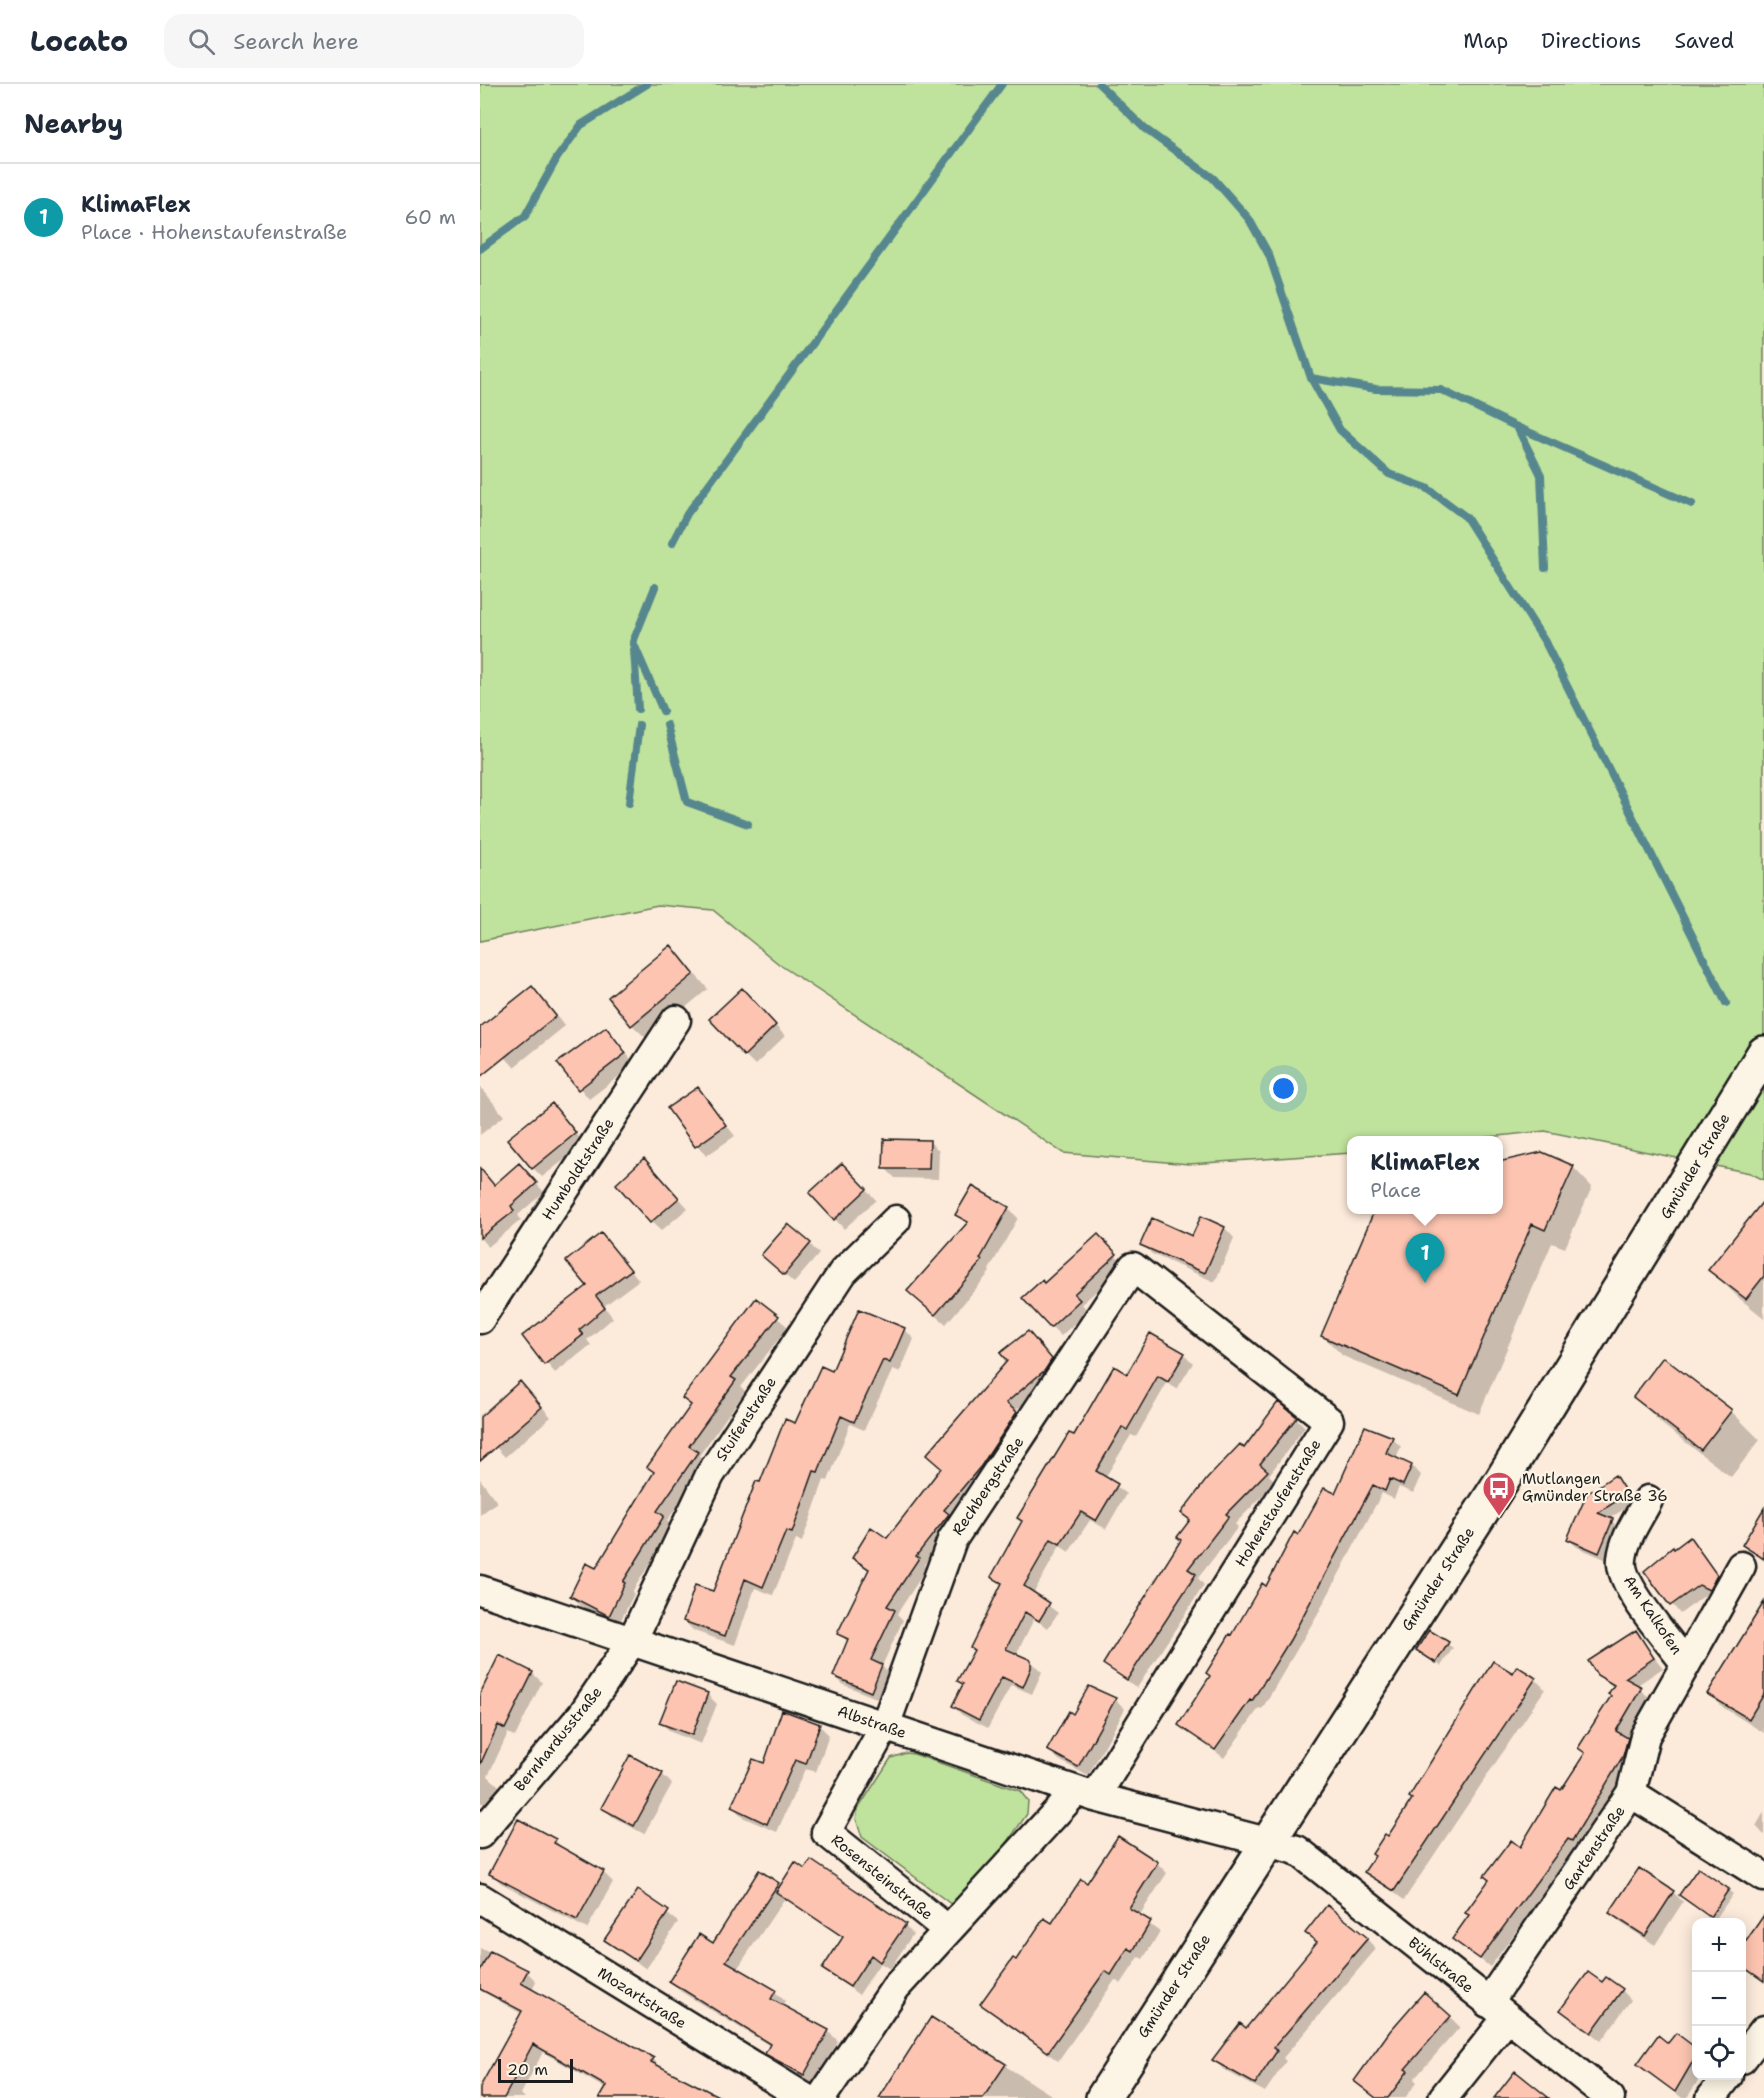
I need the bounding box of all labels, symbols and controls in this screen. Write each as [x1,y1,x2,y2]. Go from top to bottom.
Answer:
search box [164,14,584,68]
text: Locato [30,22,128,60]
icon: search [185,25,218,58]
text: Search here [233,27,359,56]
text: Map [1463,27,1508,55]
text: Directions [1541,27,1641,55]
text: Saved [1674,27,1734,55]
text: Nearby [24,106,123,141]
text: KlimaFlex [81,190,191,219]
text: 1 [39,204,48,230]
text: 60 m [404,204,456,230]
text: Place · Hohenstaufenstraße [81,219,347,245]
your location [1269,1074,1298,1103]
street label: Gmünder Straße [1656,1109,1734,1223]
street label: Humboldtstraße [538,1114,618,1224]
popup [1347,1136,1503,1214]
text: KlimaFlex [1370,1148,1480,1177]
text: Place [1370,1177,1421,1203]
pin: 1 [1406,1234,1444,1283]
street label: Stuifenstraße [711,1373,781,1465]
street label: Rechbergstraße [948,1433,1028,1539]
street label: Hohenstaufenstraße [1231,1435,1325,1571]
place label: Mutlangen Gmünder Straße 36 [1522,1469,1668,1506]
bus stop icon: Mutlangen Gmünder Straße 36 [1481,1470,1517,1517]
street label: Gmünder Straße [1397,1523,1479,1635]
street label: Am Kalkofen [1619,1572,1687,1658]
street label: Bernhardusstraße [509,1682,607,1796]
street label: Albstraße [835,1701,909,1743]
street label: Gartenstraße [1558,1802,1630,1894]
street label: Rosensteinstraße [827,1830,937,1924]
map controls [1692,1918,1746,2080]
button: + [1692,1918,1746,1972]
street label: Gmünder Straße [1133,1930,1215,2042]
street label: Bühlstraße [1404,1933,1478,1997]
street label: Mozartstraße [594,1963,690,2033]
button: − [1692,1972,1746,2026]
button: locate [1692,2026,1746,2080]
scale bar [498,2056,573,2084]
text: 20 m [507,2059,548,2080]

